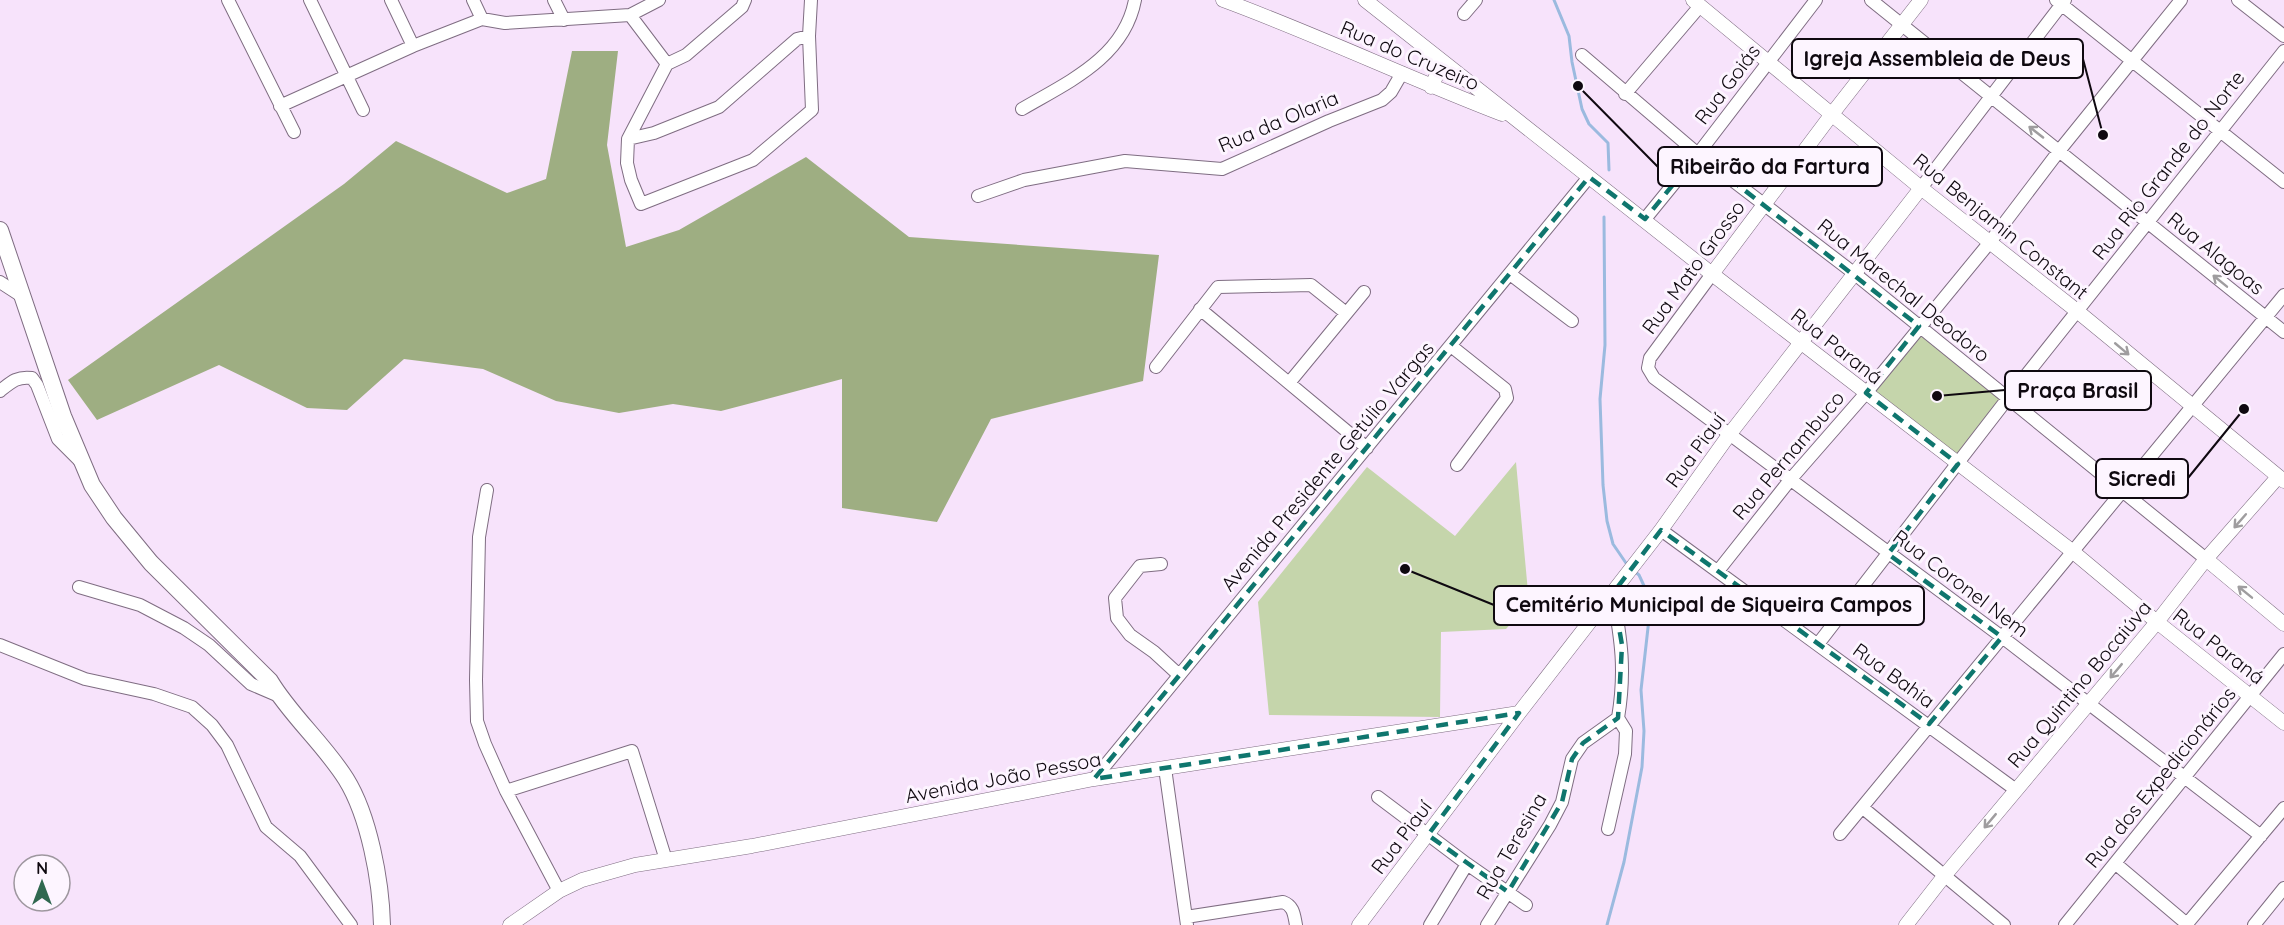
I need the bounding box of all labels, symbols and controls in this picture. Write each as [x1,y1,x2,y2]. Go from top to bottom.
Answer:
street label: Rua do Cruzeiro [1337,15,1483,95]
street label: Rua Goiás [1689,39,1765,129]
callout: Igreja Assembleia de Deus [1792,39,2083,78]
text: Igreja Assembleia de Deus [1803,45,2071,71]
street label: Rua Rio Grande do Norte [2086,65,2250,265]
street label: Rua da Olaria [1214,84,1342,158]
one-way arrow [2028,126,2044,139]
callout: Ribeirão da Fartura [1658,147,1882,186]
street label: Rua Benjamin Constant [1908,148,2094,305]
text: Ribeirão da Fartura [1670,153,1870,179]
street label: Rua Mato Grosso [1636,195,1750,339]
street label: Rua Alagoas [2162,206,2270,300]
street label: Rua Marechal Deodoro [1813,213,1995,367]
one-way arrow [2212,275,2228,288]
street label: Rua Paraná [1786,302,1888,390]
street label: Avenida Presidente Getúlio Vargas [1215,336,1439,596]
one-way arrow [2114,342,2130,355]
callout: Praça Brasil [2005,371,2151,410]
text: Praça Brasil [2017,377,2139,403]
street label: Rua Pernambuco [1727,385,1849,525]
street label: Rua Piauí [1660,407,1731,492]
callout: Sicredi [2096,459,2188,498]
text: Sicredi [2108,465,2176,491]
one-way arrow [2233,513,2247,528]
street label: Rua Coronel Nem [1888,524,2034,642]
one-way arrow [2237,585,2253,598]
callout: Cemitério Municipal de Siqueira Campos [1494,586,1924,625]
text: Cemitério Municipal de Siqueira Campos [1506,591,1912,617]
street label: Rua Quintino Bocaiúva [2002,595,2156,773]
street label: Rua Paraná [2168,602,2270,690]
street label: Rua Bahia [1848,637,1940,713]
one-way arrow [2109,663,2122,679]
street label: Rua dos Expedicionários [2079,681,2241,873]
street label: Avenida João Pessoa [903,746,1103,808]
street label: Rua Teresina [1470,788,1552,904]
street label: Rua Piauí [1365,795,1437,879]
one-way arrow [1984,813,1997,829]
north arrow [12,853,72,913]
text: N [36,858,48,878]

